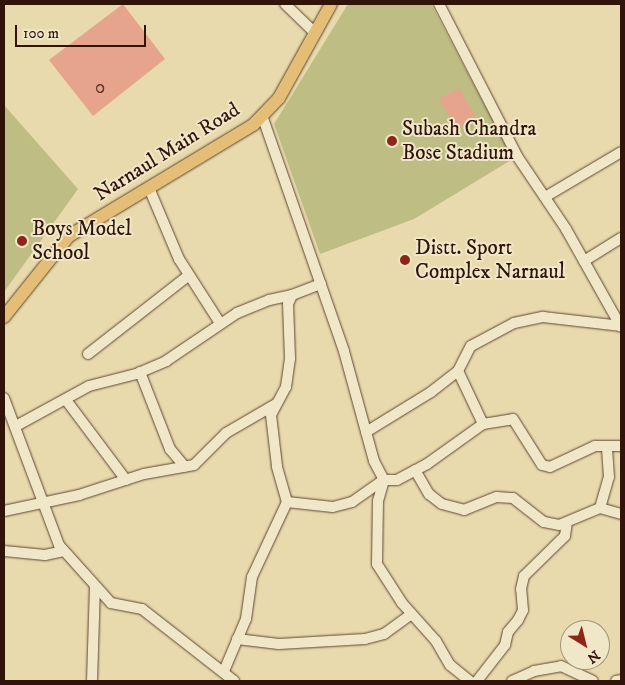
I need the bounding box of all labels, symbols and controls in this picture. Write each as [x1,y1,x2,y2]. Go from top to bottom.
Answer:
scale bar [18,15,149,47]
text: 100 m [23,24,59,43]
house number: 0 [95,77,105,99]
street label: Narnaul Main Road [90,97,244,207]
place label: Subash Chandra Bose Stadium [402,116,536,166]
marker: Subash Chandra Bose Stadium [386,135,398,147]
place label: Boys Model School [32,216,132,266]
marker: Boys Model School [16,235,28,247]
place label: Distt. Sport Complex Narnaul [415,235,565,285]
marker: Distt. Sport Complex Narnaul [399,254,411,266]
north arrow [560,620,610,670]
text: N [583,646,603,667]

